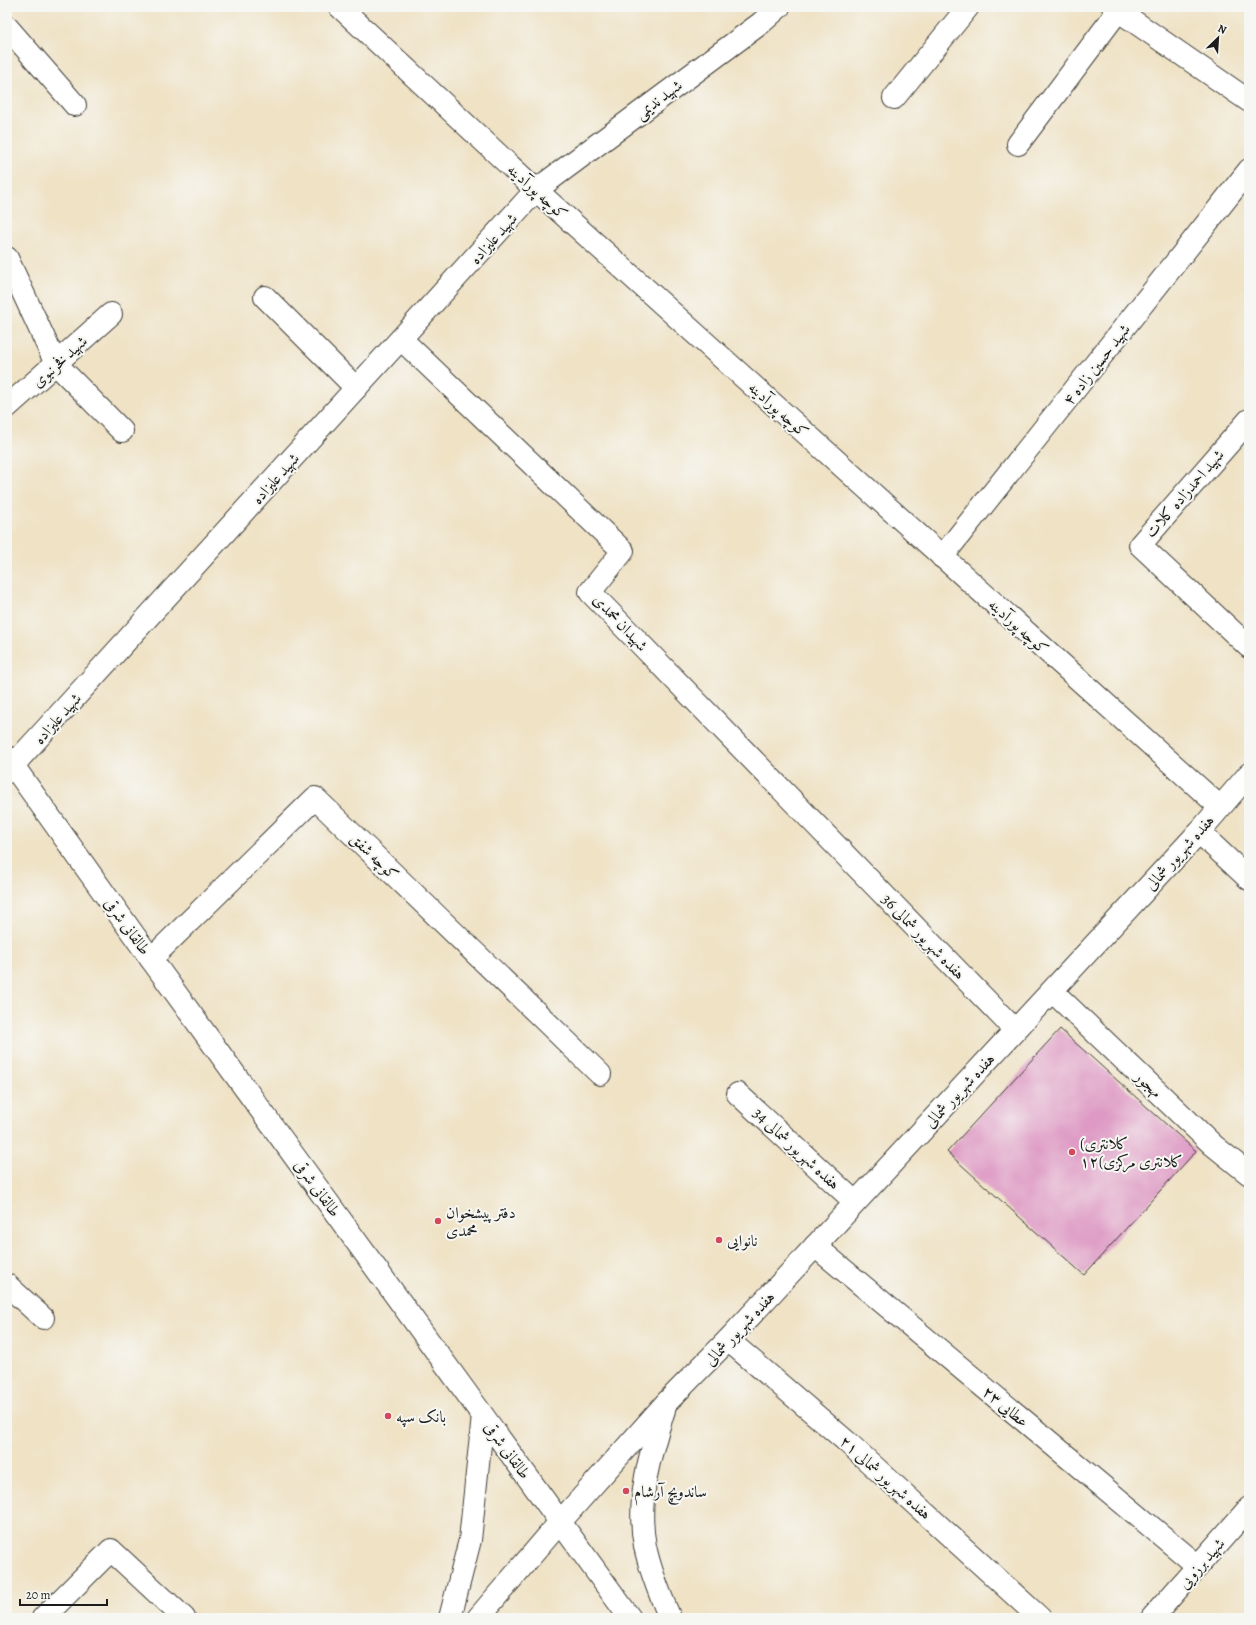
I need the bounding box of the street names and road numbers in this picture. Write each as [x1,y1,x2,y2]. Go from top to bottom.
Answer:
street label: شهید ندیمی [630,75,687,125]
street label: کوچه پورآدینه [502,159,572,225]
street label: شهید علیزاده [465,208,523,269]
street label: ۴ شهید حسین زاده [1058,319,1136,410]
street label: شهید فخرنبوی [27,331,92,393]
street label: کوچه پورآدینه [743,377,813,443]
street label: شهید احمدزاده کلات [1140,445,1229,543]
street label: شهید علیزاده [247,448,305,509]
street label: شهیدان محمدی [588,589,653,656]
street label: کوچه پورآدینه [983,594,1053,660]
street label: شهید علیزاده [29,688,87,749]
street label: هفده شهریور شمالی [1140,810,1220,895]
street label: کوچه شفق [345,828,403,885]
street label: هفده شهریور شمالی 36 [877,889,970,985]
street label: طالقانی شرقی [99,893,155,960]
street label: هفده شهریور شمالی [919,1049,1000,1133]
street label: مهجور [1128,1065,1167,1103]
street label: هفده شهریور شمالی 34 [748,1103,845,1195]
street label: طالقانی شرقی [289,1155,345,1222]
street label: هفده شهریور شمالی [699,1287,780,1371]
street label: عطایی ۲۳ [978,1381,1033,1432]
street label: طالقانی شرقی [479,1417,535,1484]
street label: هفده شهریور شمالی ۲۱ [835,1431,936,1525]
street label: شهید برزویی [1173,1533,1230,1594]

